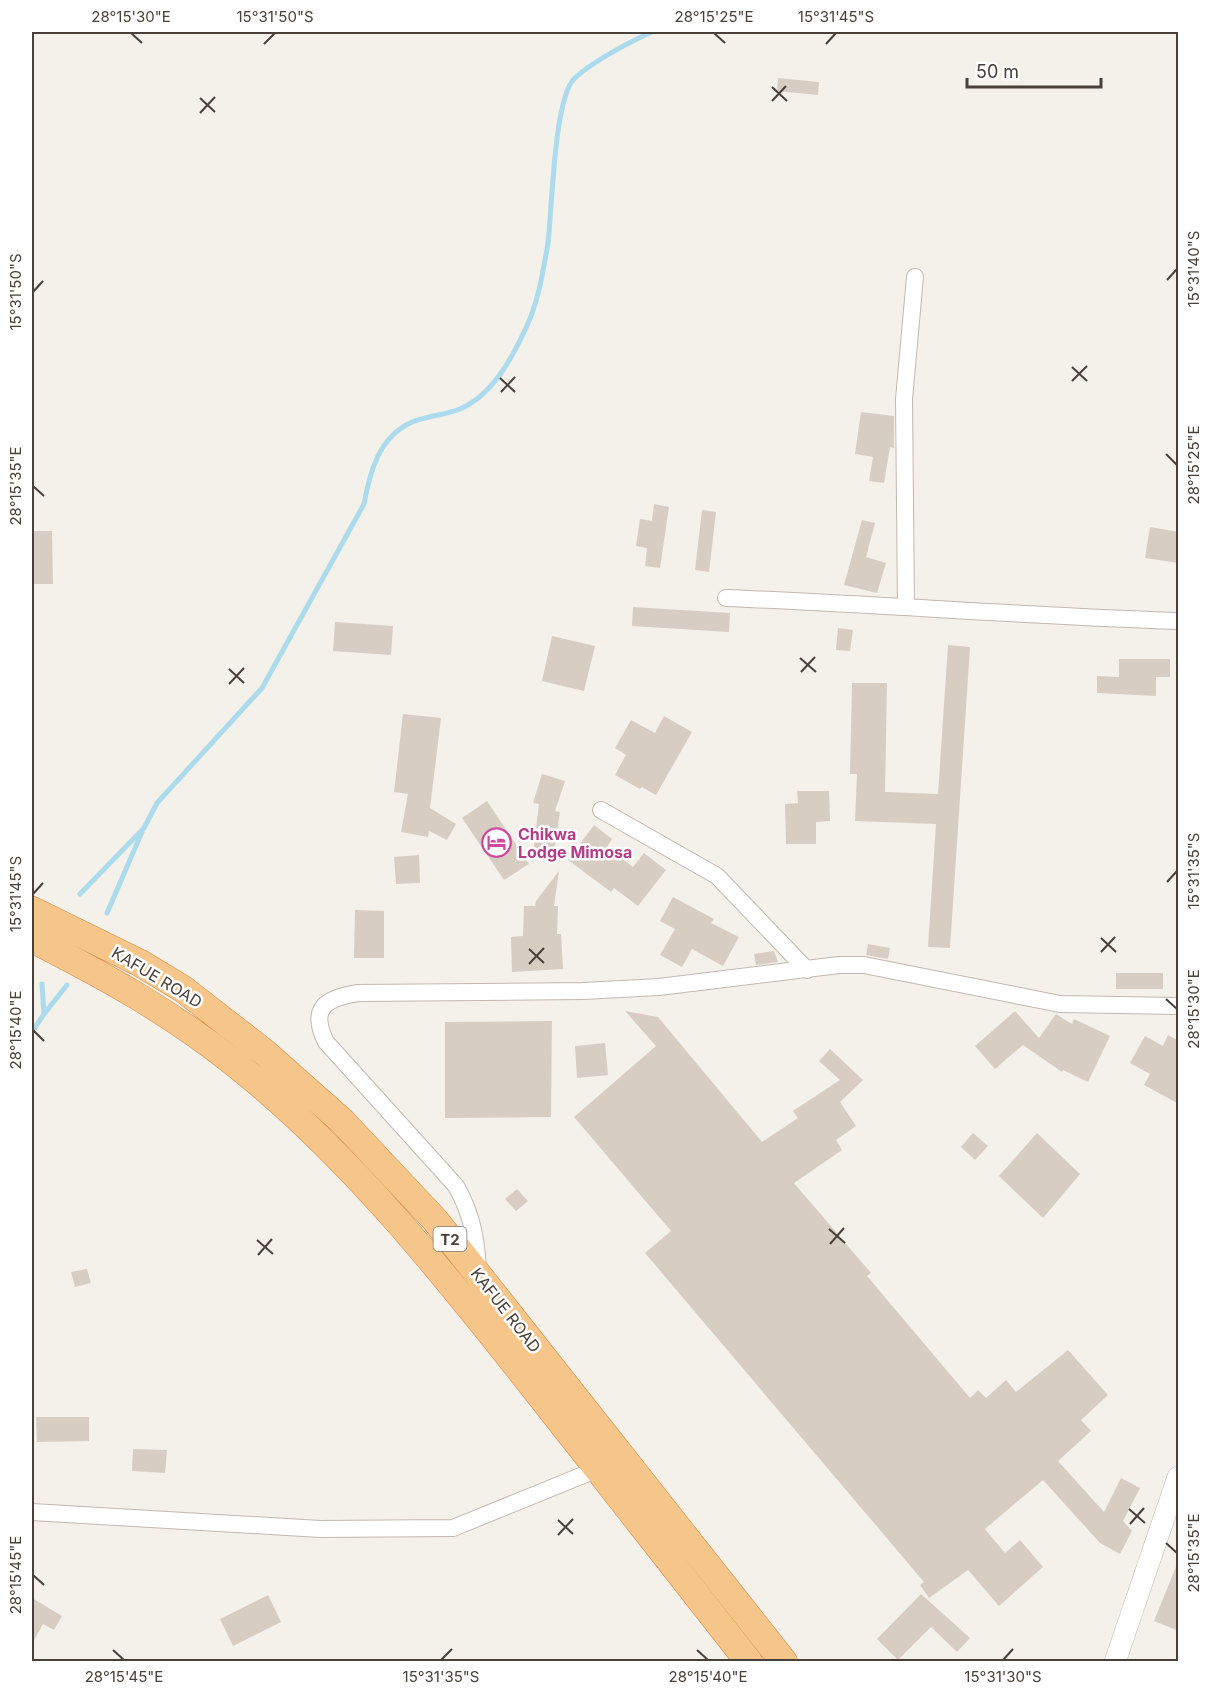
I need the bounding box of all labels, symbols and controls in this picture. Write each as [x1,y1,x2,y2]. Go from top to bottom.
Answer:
text: 28°15'30"E [91,7,171,26]
text: 15°31'50"S [236,7,314,26]
text: 28°15'25"E [674,7,754,26]
text: 15°31'45"S [798,7,874,26]
scale bar [967,51,1100,89]
text: 50 m [976,61,1019,82]
text: 15°31'40"S [1184,231,1203,307]
text: 15°31'50"S [6,253,25,331]
text: 28°15'25"E [1184,425,1203,505]
text: 28°15'35"E [6,446,25,526]
place label: Chikwa Lodge Mimosa [518,824,632,862]
hotel icon: Chikwa Lodge Mimosa [481,827,513,859]
text: 15°31'35"S [1184,833,1203,909]
text: 15°31'45"S [6,856,25,932]
street label: KAFUE ROAD [108,942,206,1012]
text: 28°15'30"E [1184,969,1203,1049]
text: 28°15'40"E [6,991,25,1069]
road number: T2 [434,1227,466,1251]
street label: KAFUE ROAD [467,1264,545,1356]
text: 28°15'35"E [1184,1513,1203,1593]
text: 28°15'45"E [6,1536,25,1614]
text: 28°15'45"E [85,1667,163,1686]
text: 15°31'35"S [403,1667,479,1686]
text: 28°15'40"E [669,1667,747,1686]
text: 15°31'30"S [964,1667,1042,1686]

